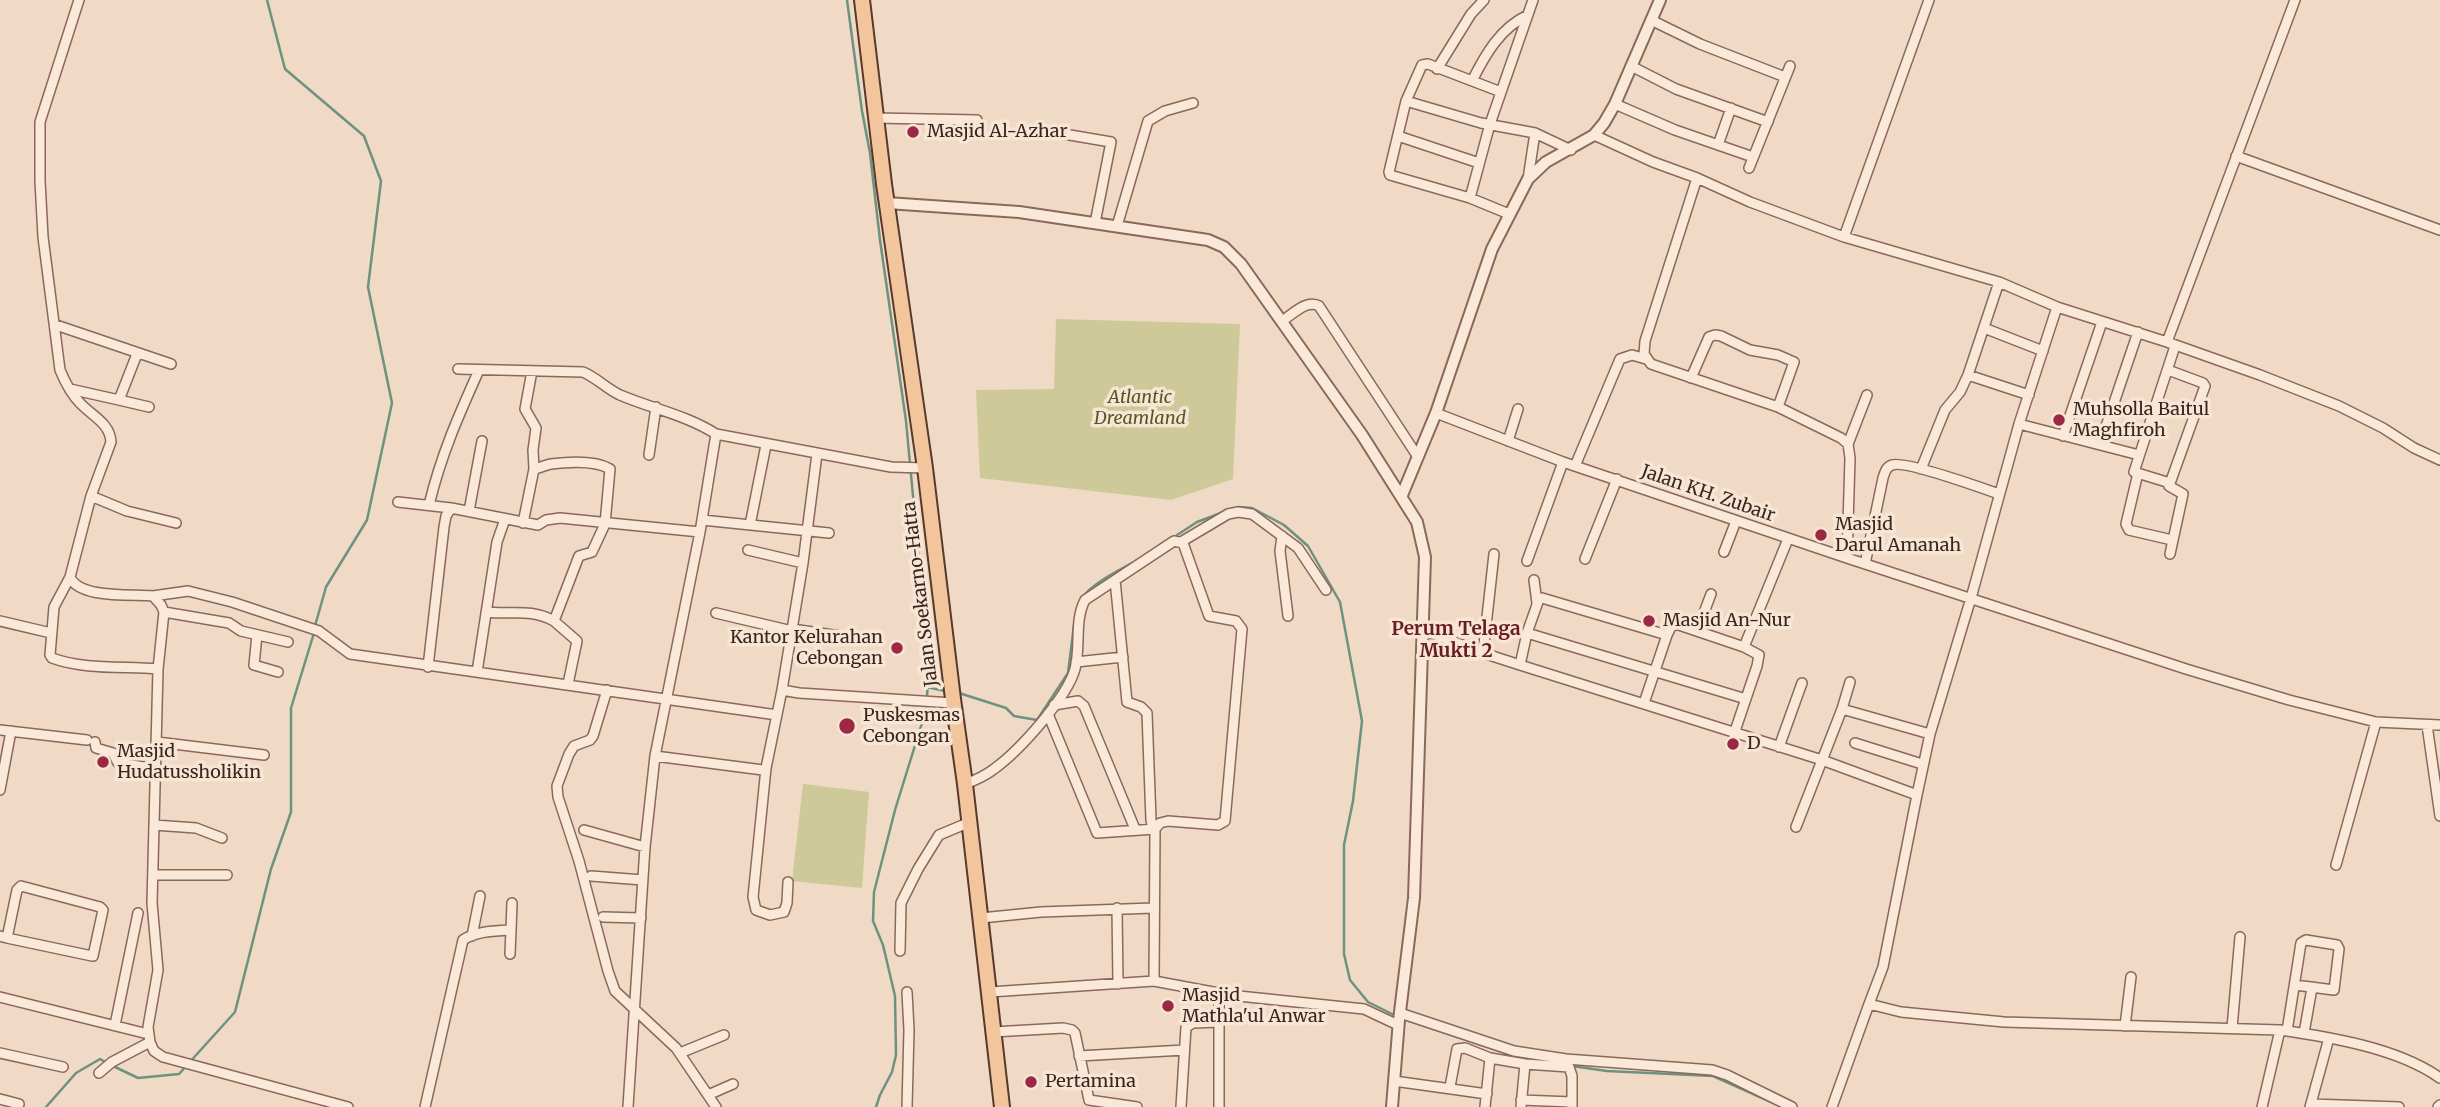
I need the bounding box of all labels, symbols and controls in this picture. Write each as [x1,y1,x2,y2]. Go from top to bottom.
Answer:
place label: Masjid Al-Azhar [927,121,1068,143]
marker: Masjid Al-Azhar [905,124,921,140]
park label: Atlantic Dreamland [1094,387,1186,430]
place label: Muhsolla Baitul Maghfiroh [2073,399,2209,442]
marker: Muhsolla Baitul Maghfiroh [2051,412,2067,428]
street label: Jalan KH. Zubair [1638,461,1778,527]
street label: Jalan Soekarno-Hatta [899,500,943,688]
place label: Masjid Darul Amanah [1835,514,1961,556]
marker: Masjid Darul Amanah [1813,527,1829,543]
place label: Masjid An-Nur [1663,610,1791,632]
marker: Masjid An-Nur [1641,613,1657,629]
district label: Perum Telaga Mukti 2 [1391,619,1521,663]
place label: Kantor Kelurahan Cebongan [730,627,883,670]
marker: Kantor Kelurahan Cebongan [889,640,905,656]
place label: Puskesmas Cebongan [863,705,960,748]
marker: Puskesmas Cebongan [837,716,857,736]
place label: D [1747,733,1761,755]
marker: D [1725,736,1741,752]
place label: Masjid Hudatussholikin [117,741,261,784]
marker: Masjid Hudatussholikin [95,754,111,770]
place label: Masjid Mathla'ul Anwar [1182,985,1326,1028]
marker: Masjid Mathla'ul Anwar [1160,998,1176,1014]
place label: Pertamina [1045,1071,1136,1093]
marker: Pertamina [1023,1074,1039,1090]

